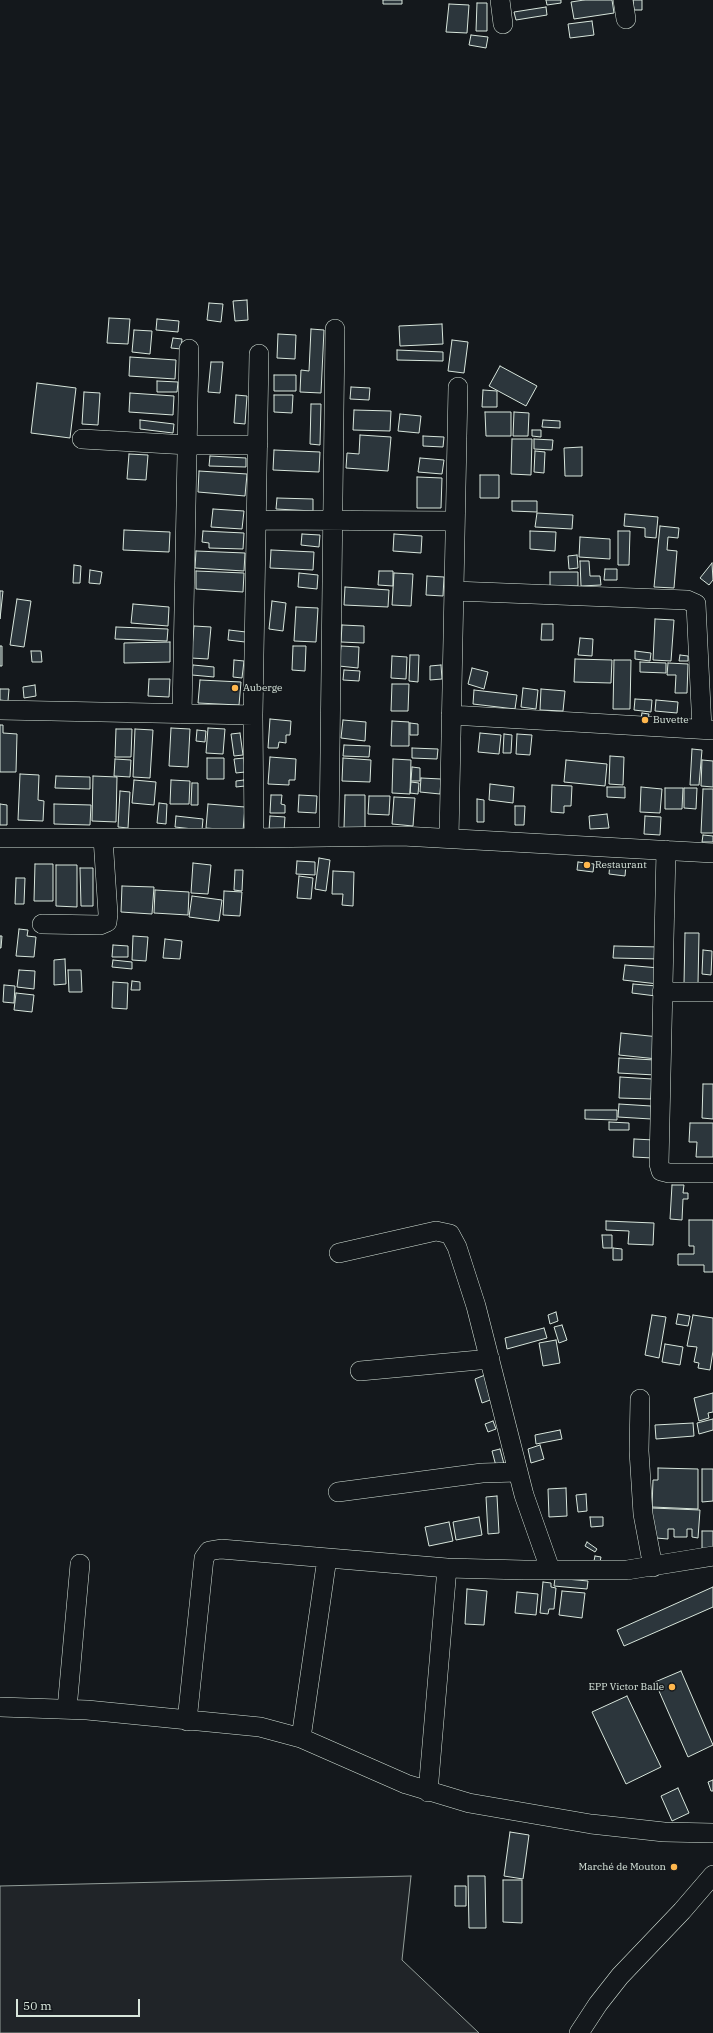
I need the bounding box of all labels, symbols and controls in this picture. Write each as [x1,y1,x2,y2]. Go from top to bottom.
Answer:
place label: Auberge [243,682,282,694]
marker: Auberge [230,683,240,693]
place label: Buvette [653,714,689,726]
marker: Buvette [640,715,650,725]
place label: Restaurant [595,859,647,871]
marker: Restaurant [582,860,592,870]
place label: EPP Victor Balle [589,1681,664,1693]
marker: EPP Victor Balle [667,1682,677,1692]
place label: Marché de Mouton [578,1861,666,1873]
marker: Marché de Mouton [669,1862,679,1872]
scale bar [18,1991,142,2017]
text: 50 m [23,1998,52,2013]

